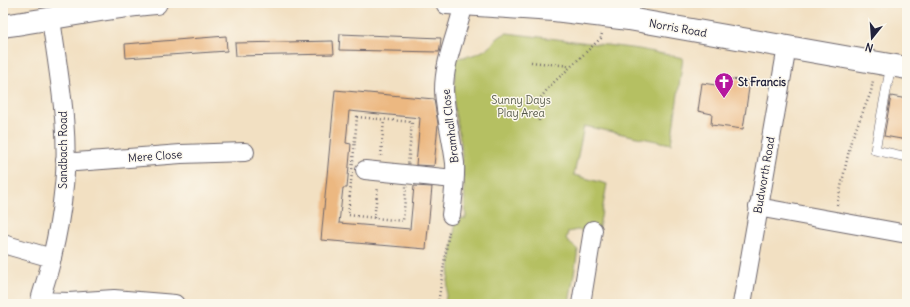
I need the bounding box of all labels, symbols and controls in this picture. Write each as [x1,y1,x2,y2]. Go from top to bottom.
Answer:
street label: Norris Road [648,16,709,40]
north arrow [852,18,892,58]
text: N [863,40,875,55]
church icon: St Francis [713,71,735,99]
place label: St Francis [738,75,786,89]
street label: Bramhall Close [439,88,461,164]
park label: Sunny Days Play Area [491,93,551,120]
street label: Sandbach Road [56,111,70,189]
street label: Budworth Road [750,135,778,215]
street label: Mere Close [127,147,183,165]

